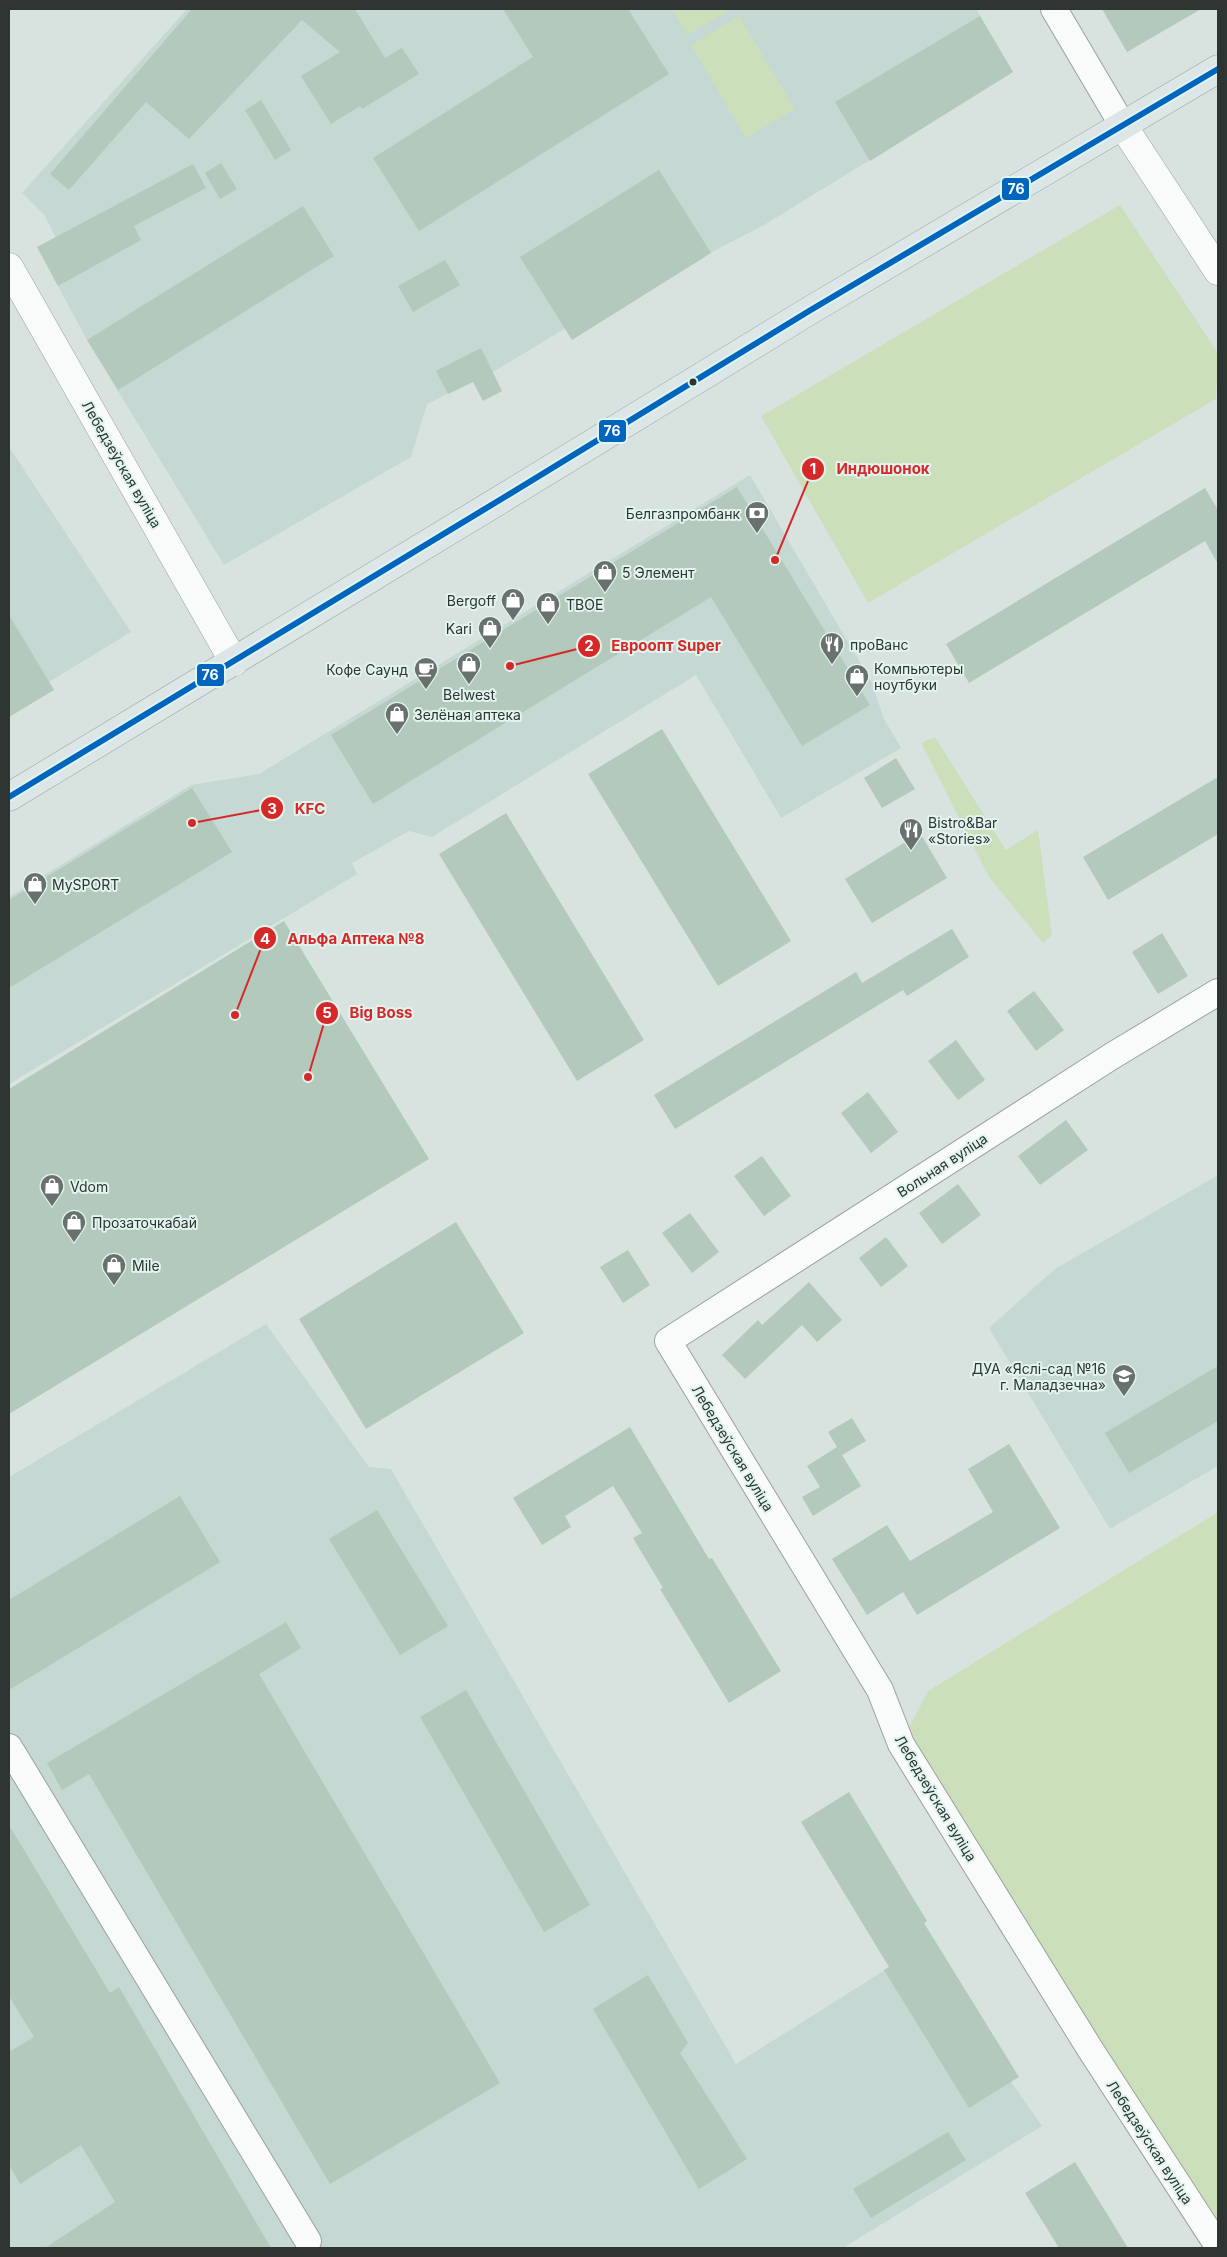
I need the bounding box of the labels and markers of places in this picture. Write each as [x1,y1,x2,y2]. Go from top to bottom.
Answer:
unlabelled marker [688,377,698,387]
callout: Индюшонок [801,454,939,484]
bank icon: Белгазпромбанк [744,500,770,534]
place label: Белгазпромбанк [626,505,740,522]
shop icon: 5 Элемент [592,559,618,593]
place label: 5 Элемент [622,564,695,581]
shop icon: Bergoff [500,587,526,621]
shop icon: ТВОЕ [535,591,561,625]
place label: Bergoff [447,592,496,609]
place label: ТВОЕ [566,596,603,613]
shop icon: Kari [477,615,503,649]
place label: Kari [446,620,472,637]
callout: Евроопт Super [577,631,731,661]
restaurant icon: проВанс [819,631,845,665]
place label: проВанс [850,636,909,653]
shop icon: Belwest [456,651,482,685]
cafe icon: Кофе Саунд [413,656,439,690]
place label: Компьютеры ноутбуки [874,660,963,693]
place label: Кофе Саунд [326,661,408,678]
shop icon: Компьютеры ноутбуки [844,663,870,697]
place label: Belwest [443,686,495,703]
shop icon: Зелёная аптека [384,701,410,735]
place label: Зелёная аптека [414,706,521,723]
callout: KFC [260,793,335,823]
place label: Bistro&Bar «Stories» [928,814,997,847]
restaurant icon: Bistro&Bar «Stories» [898,817,924,851]
shop icon: MySPORT [22,871,48,905]
place label: MySPORT [52,876,119,893]
callout: Альфа Аптека №8 [252,923,434,953]
callout: Big Boss [314,998,422,1028]
shop icon: Vdom [39,1173,65,1207]
place label: Vdom [70,1178,108,1195]
shop icon: Прозаточкабай [61,1209,87,1243]
place label: Прозаточкабай [92,1214,197,1231]
shop icon: Mile [101,1252,127,1286]
place label: Mile [132,1257,160,1274]
place label: ДУА «Яслі-сад №16 г. Маладзечна» [972,1360,1106,1393]
school or university icon: ДУА «Яслі-сад №16 г. Маладзечна» [1111,1363,1137,1397]

